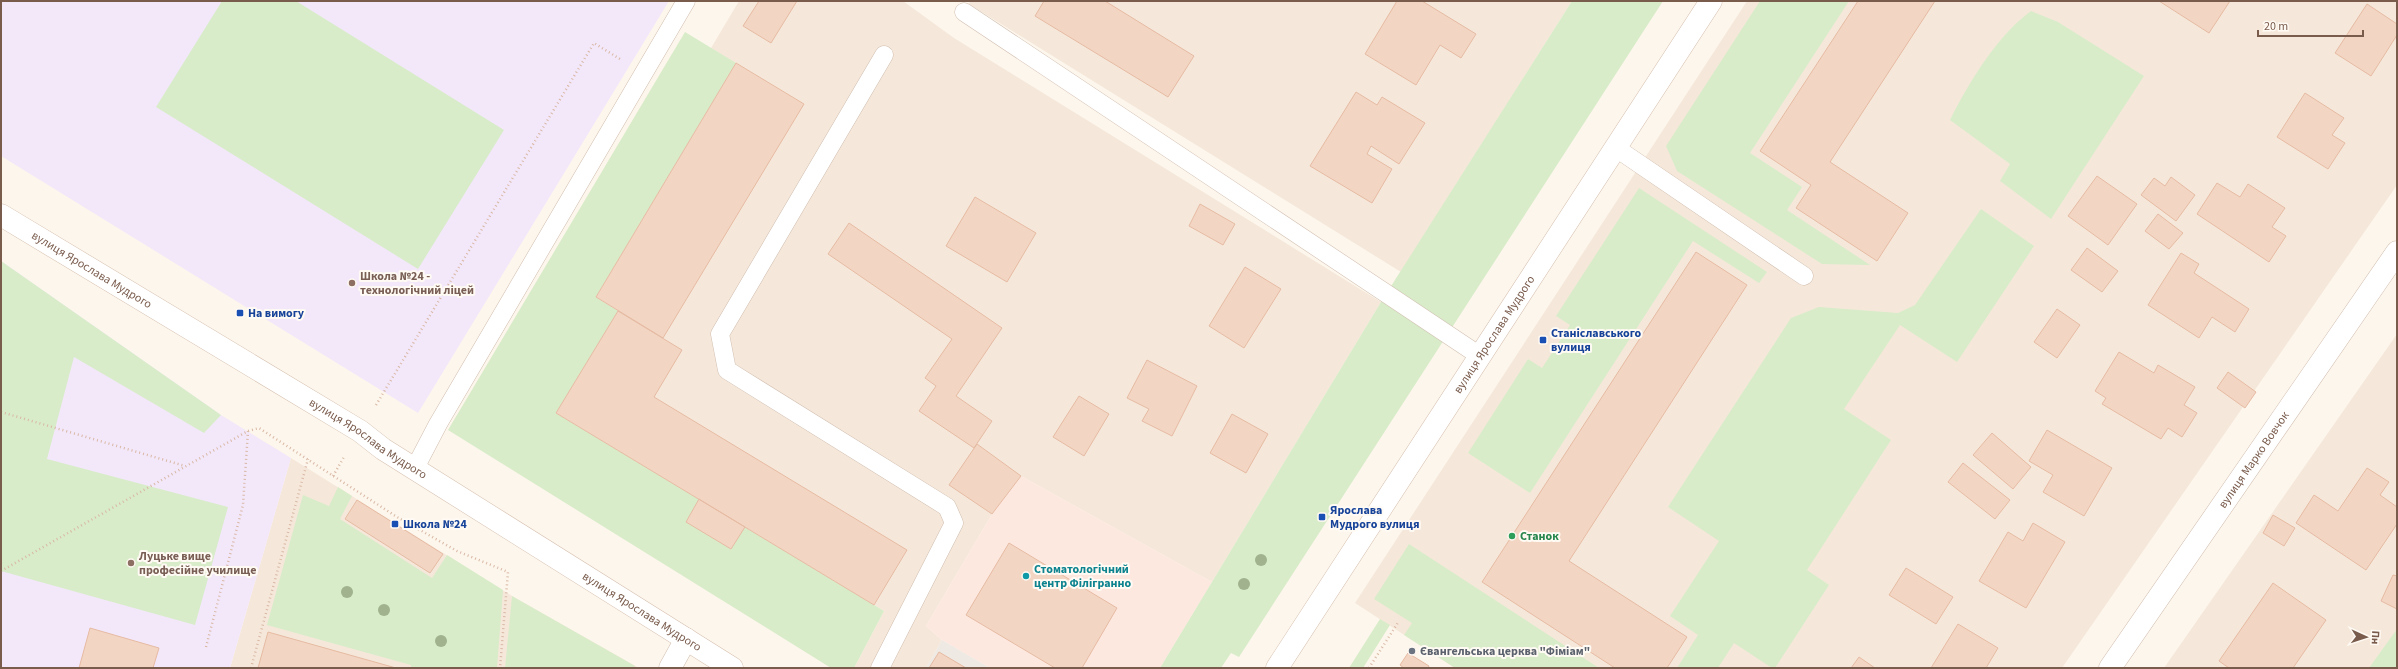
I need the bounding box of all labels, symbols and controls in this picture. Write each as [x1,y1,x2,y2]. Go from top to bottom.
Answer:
scale bar [2258,12,2363,38]
text: 20 m [2264,18,2288,35]
street label: вулиця Ярослава Мудрого [28,227,155,313]
place label: Школа №24 - технологічний ліцей [360,268,474,299]
street label: вулиця Ярослава Мудрого [1450,272,1539,397]
marker: Школа №24 - технологічний ліцей [347,278,357,288]
place label: На вимогу [248,305,305,322]
marker: На вимогу [235,308,245,318]
place label: Станіславського вулиця [1551,325,1642,356]
marker: Станіславського вулиця [1538,335,1548,345]
street label: вулиця Ярослава Мудрого [306,394,430,484]
street label: вулиця Марко Вовчок [2215,408,2294,512]
place label: Ярослава Мудрого вулиця [1330,502,1420,533]
marker: Ярослава Мудрого вулиця [1317,512,1327,522]
place label: Школа №24 [403,516,467,533]
marker: Школа №24 [390,519,400,529]
place label: Станок [1520,528,1559,545]
marker: Станок [1507,531,1517,541]
place label: Луцьке вище професійне училище [138,548,256,579]
marker: Луцьке вище професійне училище [126,558,136,568]
place label: Стоматологічний центр Філігранно [1034,561,1131,592]
street label: вулиця Ярослава Мудрого [579,568,705,656]
marker: Стоматологічний центр Філігранно [1021,571,1031,581]
north arrow [2346,617,2386,657]
text: Пн [2368,630,2383,645]
place label: Євангельська церква "Фіміам" [1420,643,1590,660]
marker: Євангельська церква "Фіміам" [1407,646,1417,656]

